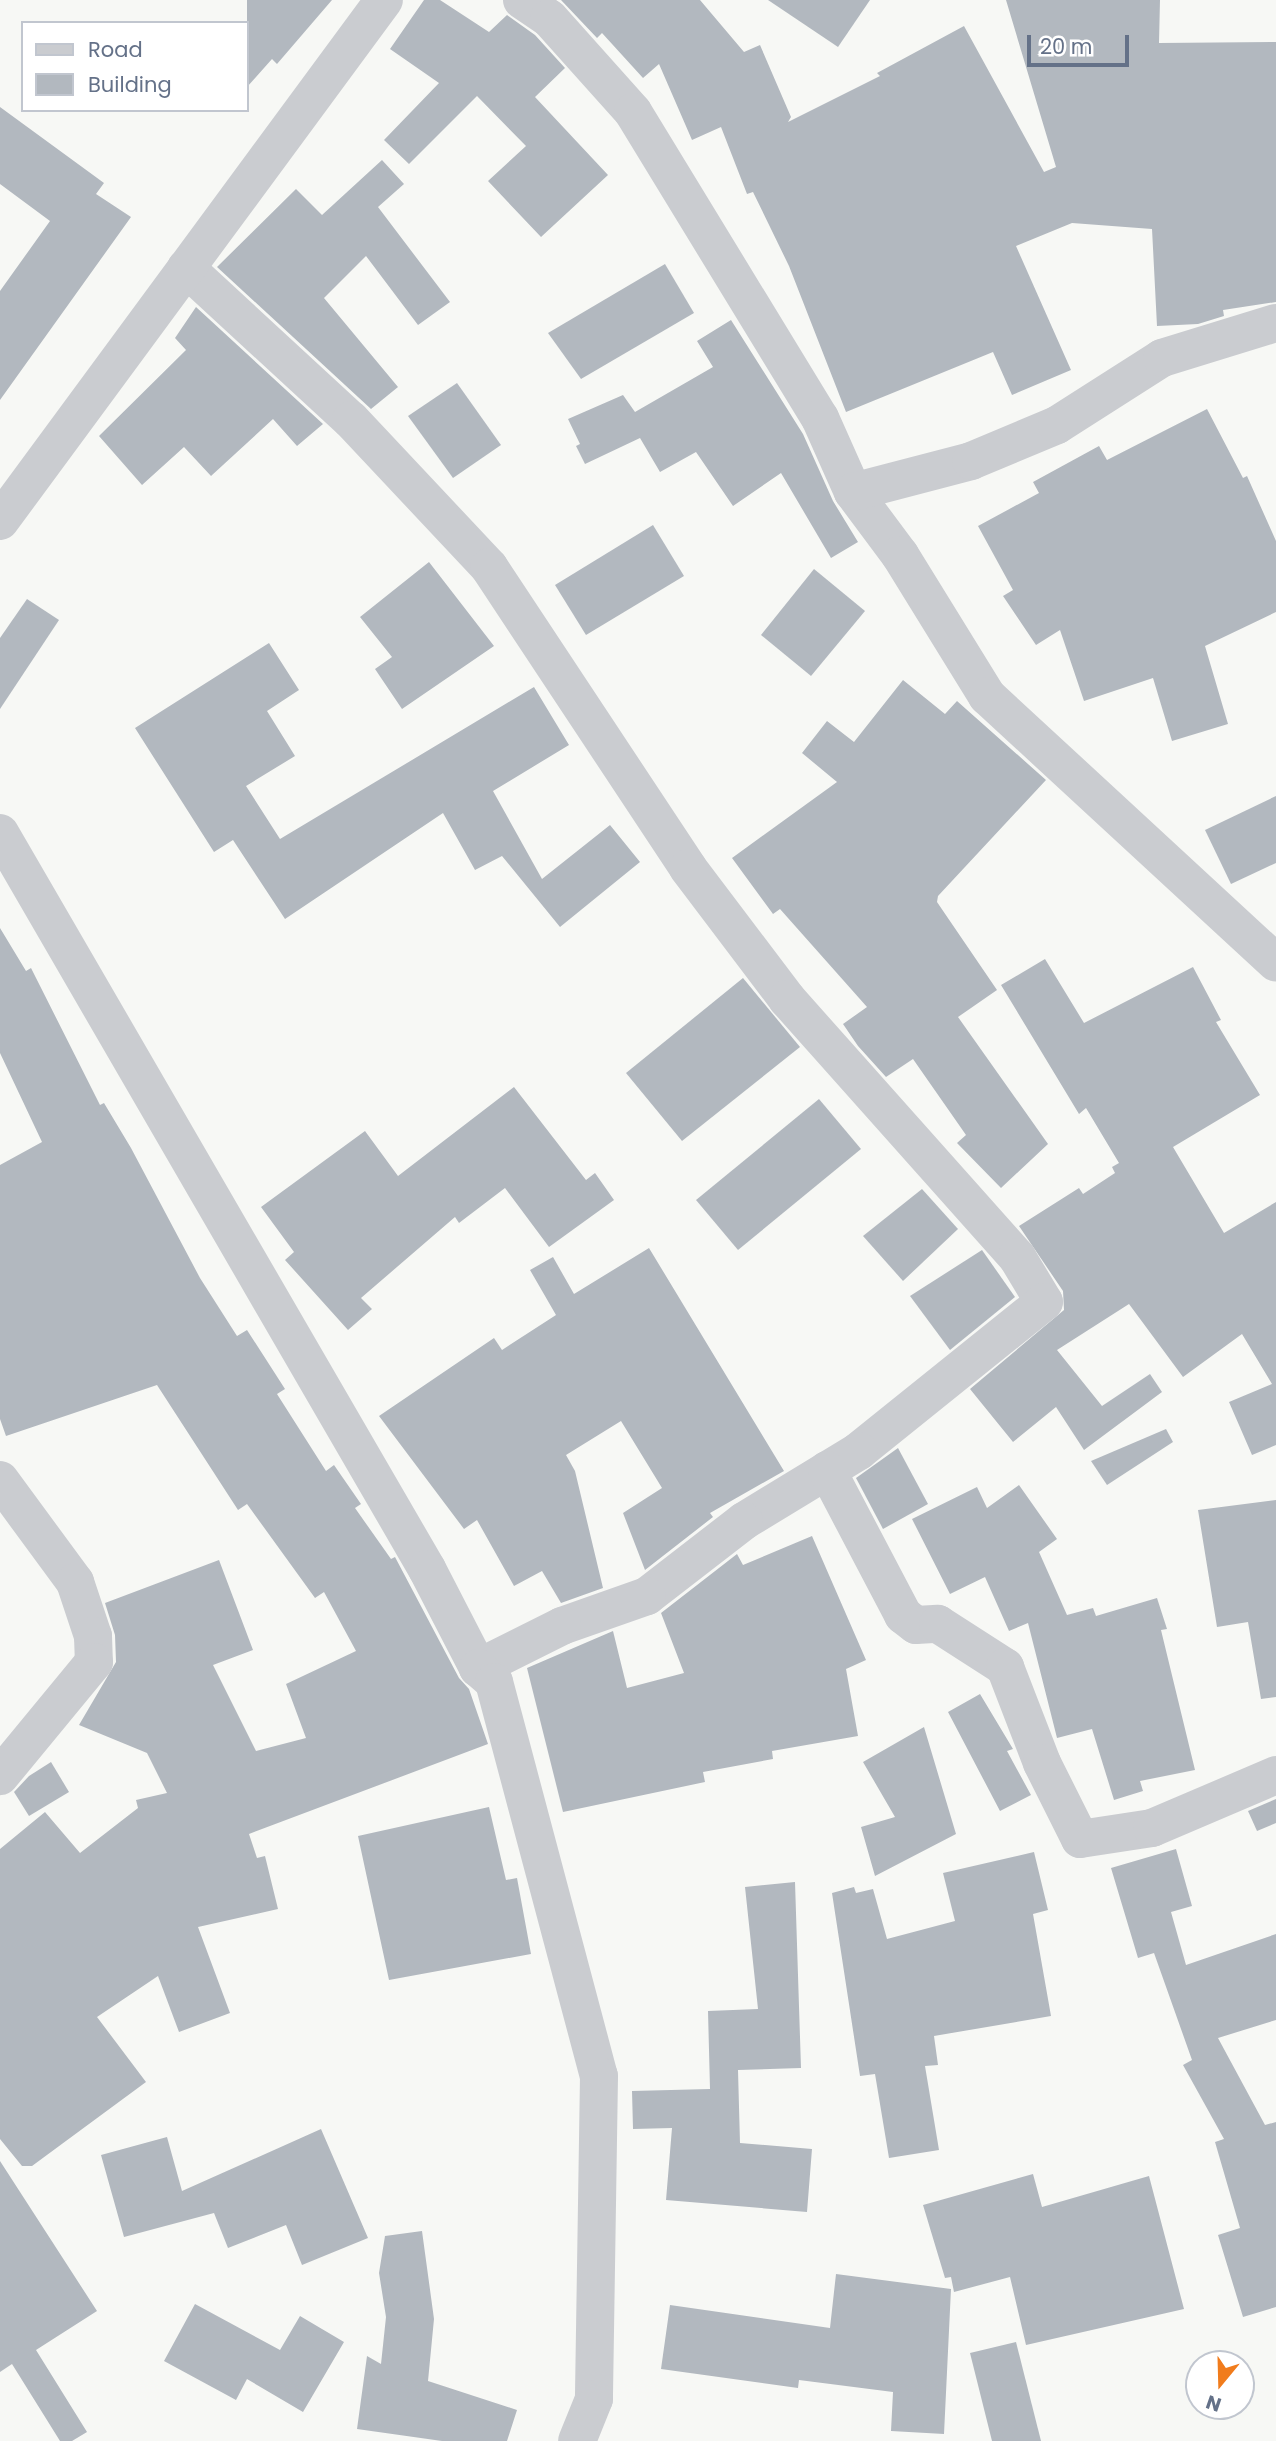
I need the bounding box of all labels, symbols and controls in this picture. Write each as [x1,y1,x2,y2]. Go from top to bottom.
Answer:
legend [21,21,248,112]
scale bar [1031,21,1132,65]
text: 20 m [1040,32,1093,61]
text: Road [88,35,143,64]
text: Building [88,70,172,99]
north arrow [1185,2350,1255,2420]
text: N [1203,2388,1225,2419]

